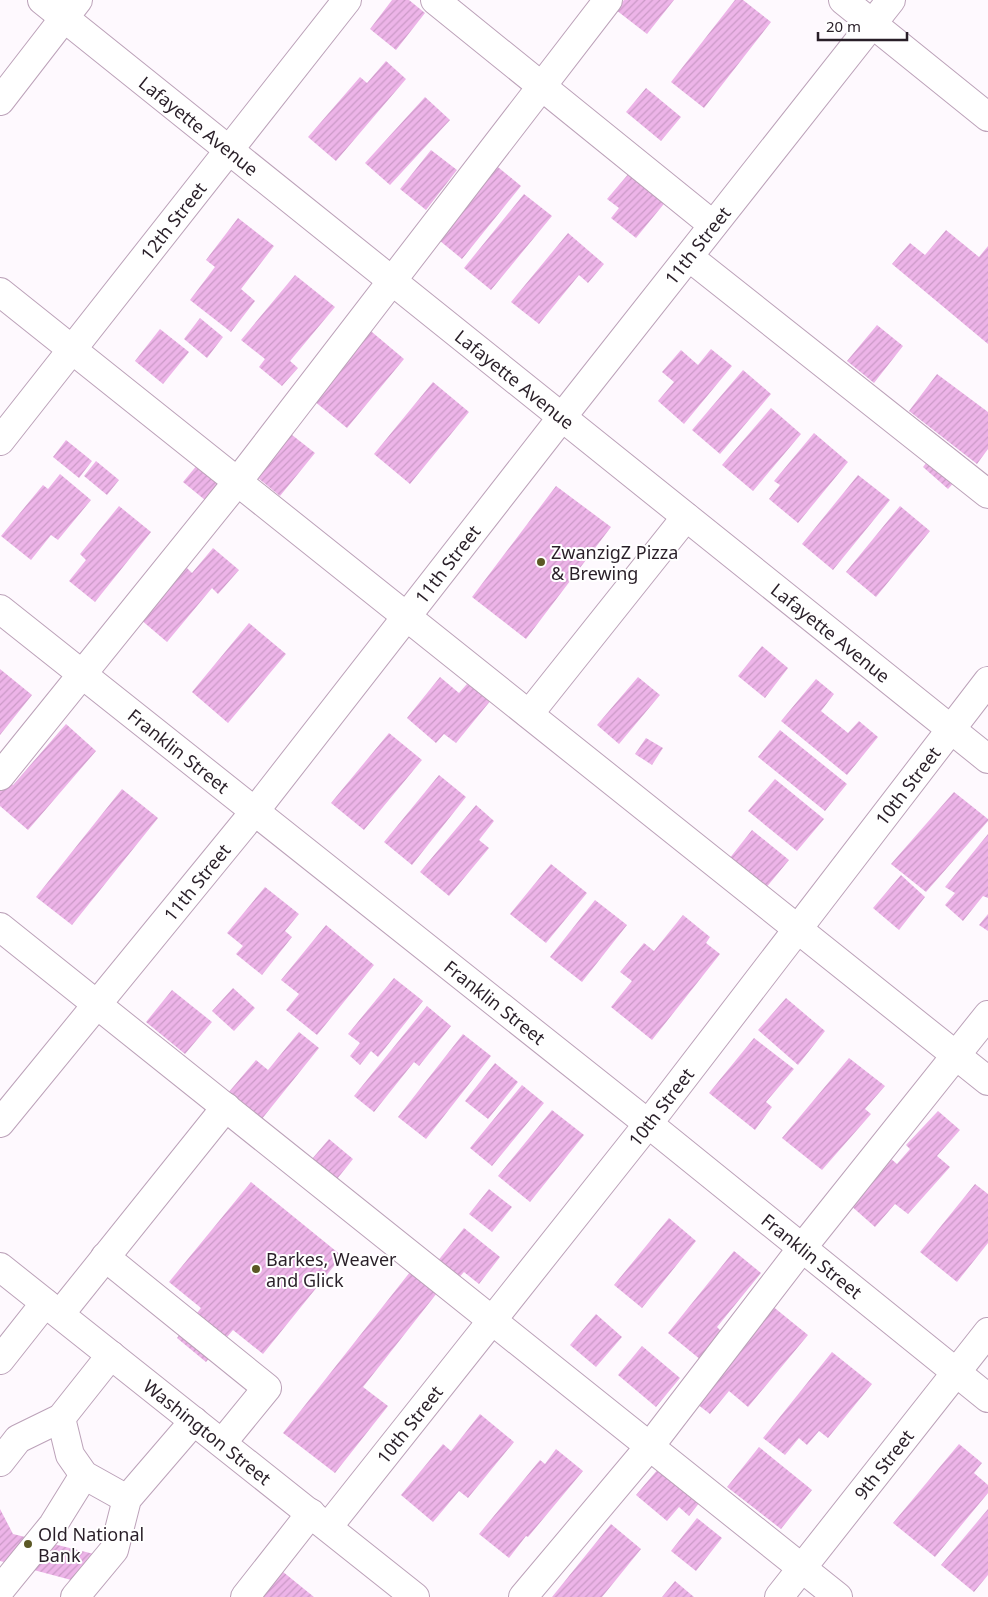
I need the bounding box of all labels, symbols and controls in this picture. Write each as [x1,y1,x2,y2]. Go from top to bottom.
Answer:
scale bar [818,10,907,42]
text: 20 m [826,16,861,36]
street label: Lafayette Avenue [134,71,263,181]
street label: 12th Street [135,177,212,265]
street label: 11th Street [659,201,736,289]
street label: Lafayette Avenue [450,324,579,434]
street label: 11th Street [409,520,486,608]
place label: ZwanzigZ Pizza & Brewing [551,540,678,585]
marker: ZwanzigZ Pizza & Brewing [535,556,547,568]
street label: Lafayette Avenue [766,578,895,688]
street label: Franklin Street [123,703,234,799]
street label: 10th Street [870,741,946,830]
street label: 11th Street [158,838,236,926]
street label: Franklin Street [439,955,551,1050]
street label: 10th Street [623,1062,699,1151]
street label: Franklin Street [757,1208,868,1304]
place label: Barkes, Weaver and Glick [266,1247,397,1292]
marker: Barkes, Weaver and Glick [250,1263,262,1275]
street label: Washington Street [139,1374,277,1490]
street label: 10th Street [371,1380,448,1468]
street label: 9th Street [849,1424,919,1504]
place label: Old National Bank [38,1522,144,1567]
marker: Old National Bank [22,1538,34,1550]

